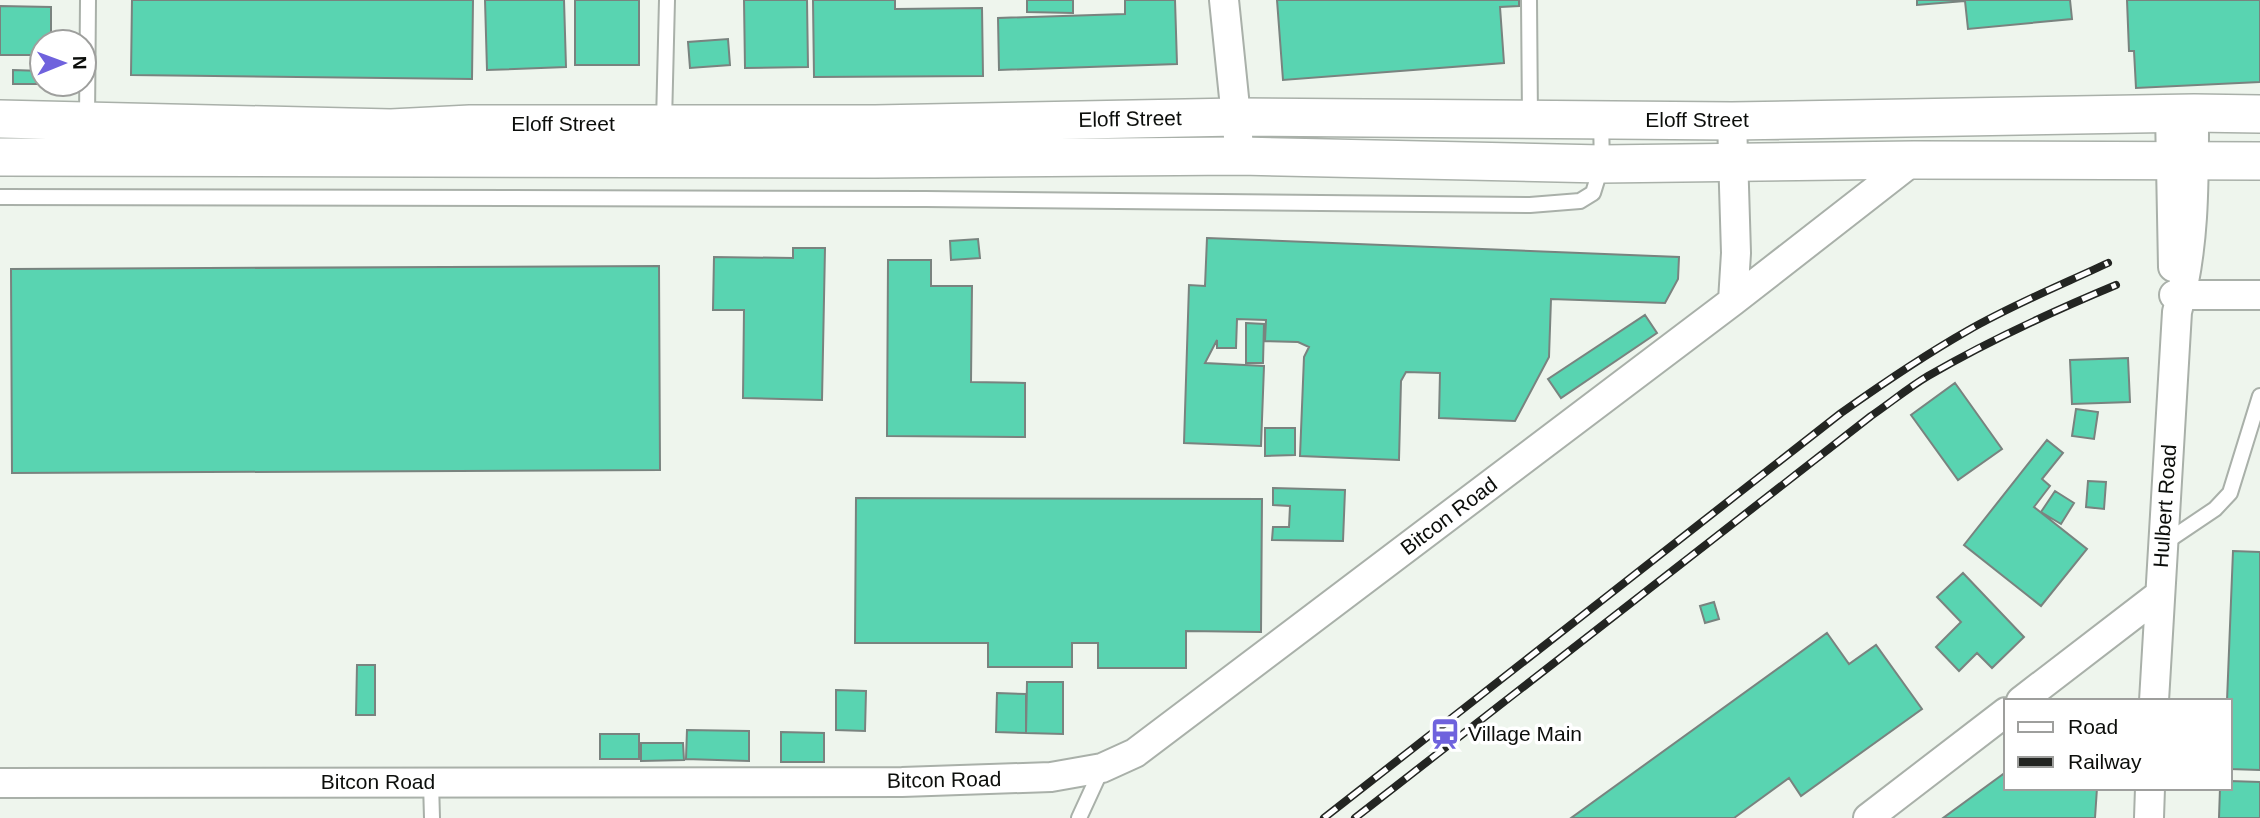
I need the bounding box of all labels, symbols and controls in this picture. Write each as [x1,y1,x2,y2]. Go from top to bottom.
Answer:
north arrow [28,28,98,98]
text: N [69,56,90,70]
street label: Eloff Street [1078,106,1182,131]
street label: Eloff Street [1645,108,1749,131]
street label: Eloff Street [511,112,615,135]
street label: Hulbert Road [2149,443,2180,568]
street label: Bitcon Road [1396,472,1501,559]
legend [2004,699,2232,790]
text: Road [2068,715,2118,738]
station icon: Village Main [1428,717,1462,751]
place label: Village Main [1468,722,1582,745]
text: Railway [2068,750,2142,773]
street label: Bitcon Road [887,767,1001,792]
street label: Bitcon Road [321,770,435,793]

